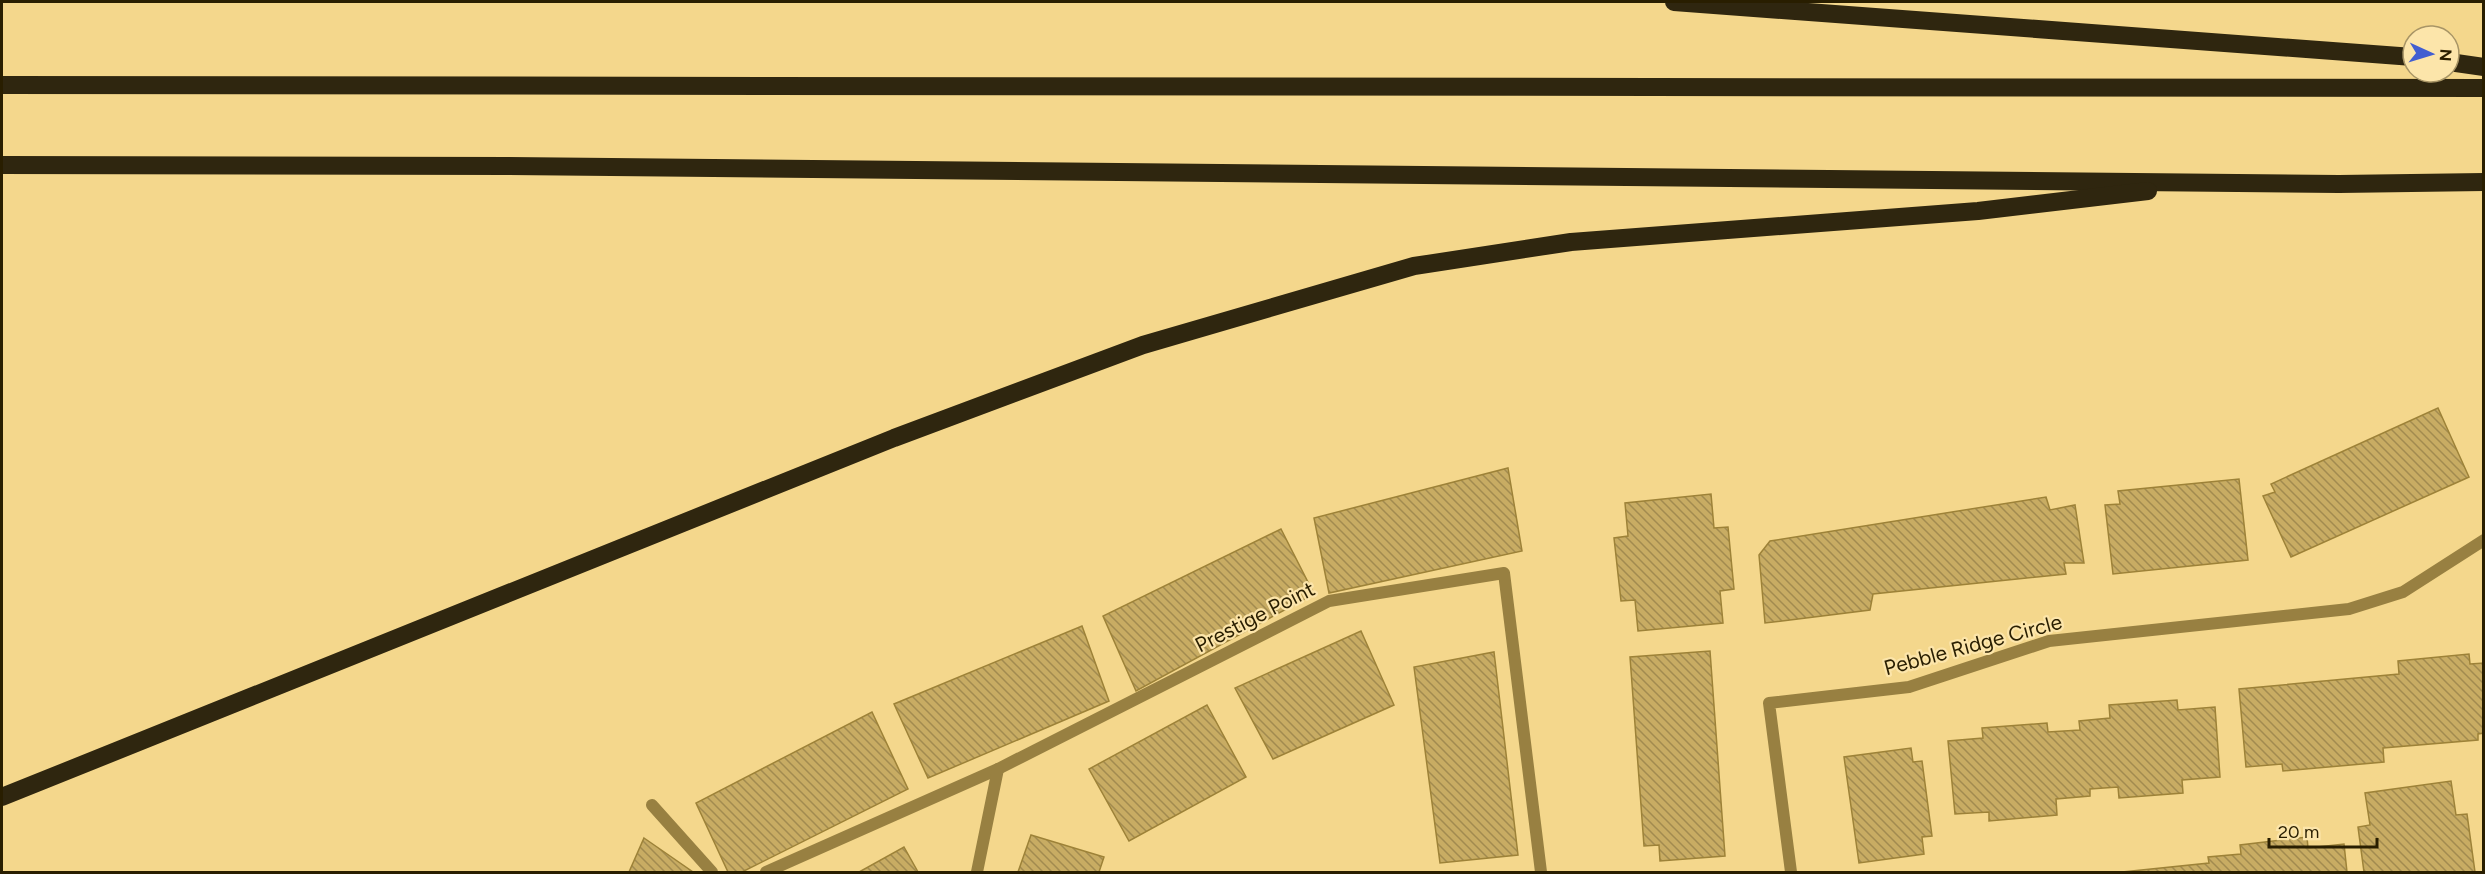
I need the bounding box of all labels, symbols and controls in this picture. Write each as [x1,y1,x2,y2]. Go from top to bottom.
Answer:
north arrow [2401,24,2461,84]
text: N [2436,48,2455,62]
street label: Prestige Point [1191,576,1319,657]
street label: Pebble Ridge Circle [1881,609,2065,680]
scale bar [2269,811,2377,849]
text: 20 m [2278,821,2319,843]

